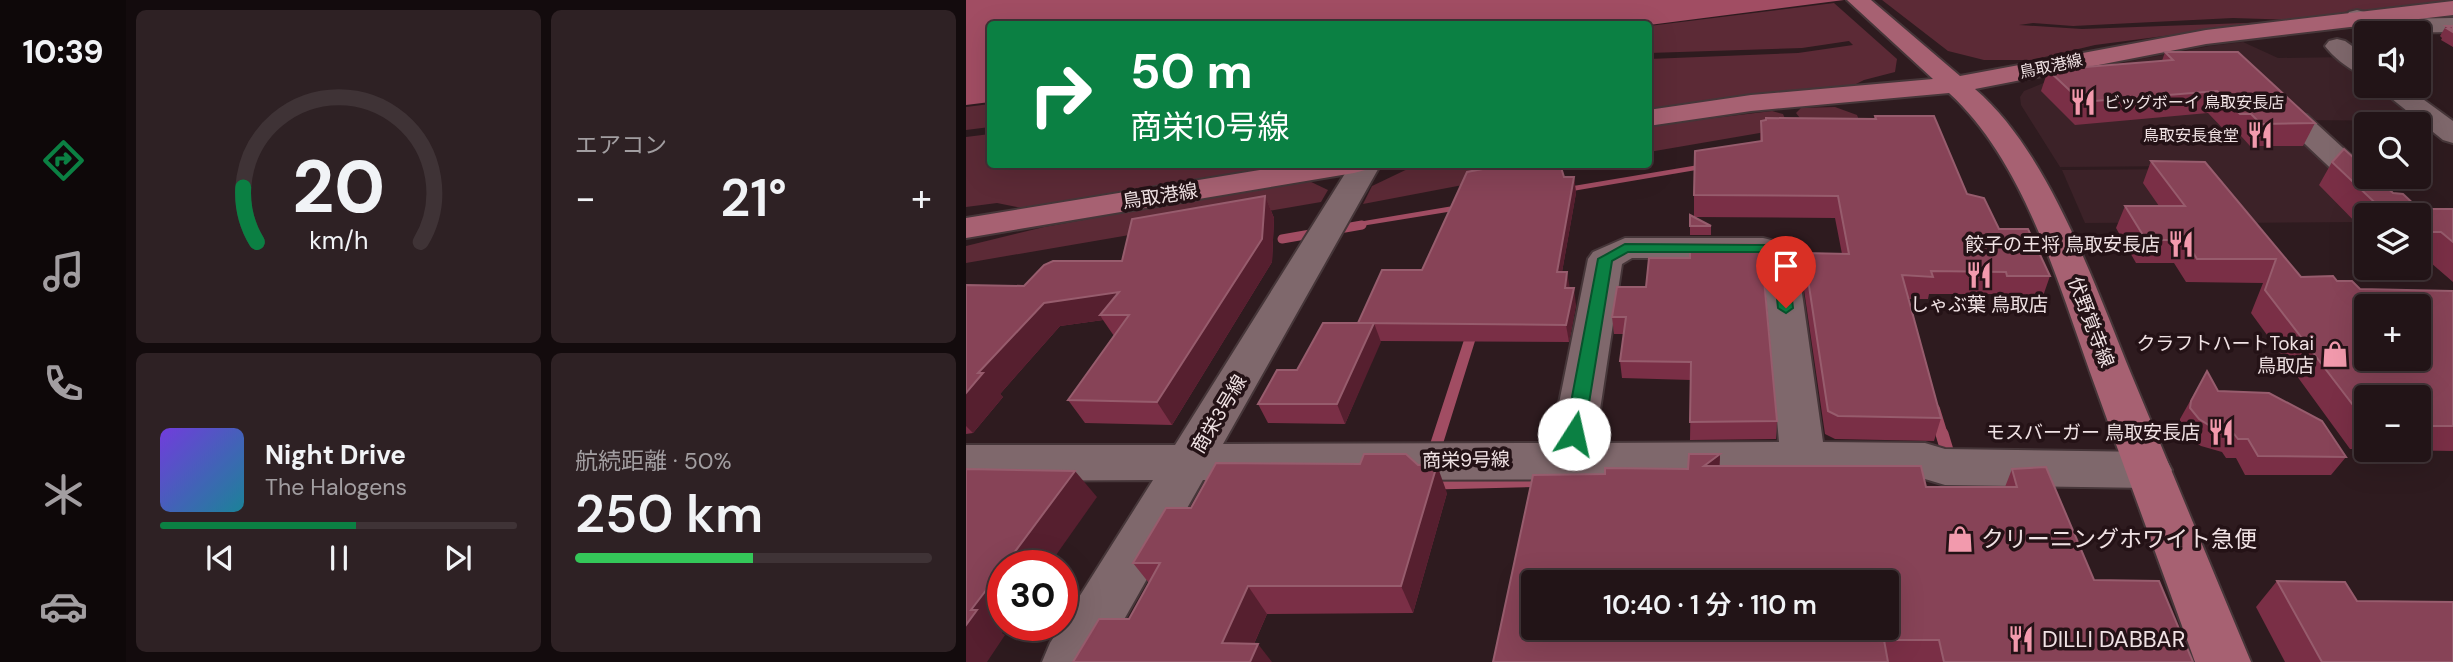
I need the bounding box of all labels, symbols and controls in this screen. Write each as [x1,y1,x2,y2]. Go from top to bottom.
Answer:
map controls [2354,21,2431,462]
button: sound [2354,21,2431,98]
text: 10:39 [22,31,104,73]
text: 50 m [1130,39,1253,103]
icon: right [1015,49,1106,140]
street label: 鳥取港線 [2018,49,2084,83]
restaurant icon: ビッグボーイ 鳥取安長店 [2068,87,2098,117]
place label: ビッグボーイ 鳥取安長店 [2104,92,2284,113]
text: 商栄10号線 [1130,106,1290,148]
button: search [2354,112,2431,189]
restaurant icon: 鳥取安長食堂 [2245,120,2275,150]
place label: 鳥取安長食堂 [2143,125,2239,146]
text: エアコン [575,130,667,160]
icon: directions [39,136,88,185]
text: 20 [292,141,385,236]
text: 21° [720,164,787,232]
text: − [575,173,596,223]
text: + [911,173,932,223]
street label: 鳥取港線 [1121,178,1199,214]
button: layers [2354,203,2431,280]
text: km/h [309,224,368,257]
restaurant icon: 餃子の王将 鳥取安長店 [2166,229,2196,259]
place label: 餃子の王将 鳥取安長店 [1965,232,2160,257]
pin [1756,236,1816,308]
icon: music [39,247,88,296]
icon: arrive [1767,247,1805,285]
restaurant icon: しゃぶ葉 鳥取店 [1964,260,1994,290]
street label: 伏野覚寺線 [2062,273,2120,371]
place label: しゃぶ葉 鳥取店 [1910,292,2048,317]
button: + [2354,294,2431,371]
place label: クラフトハートTokai 鳥取店 [2136,331,2314,378]
shop icon: クラフトハートTokai 鳥取店 [2320,339,2350,369]
icon: phone [39,359,88,408]
street label: 商栄3号線 [1186,370,1252,458]
button: − [2354,385,2431,462]
position arrow [1537,397,1611,471]
restaurant icon: モスバーガー 鳥取安長店 [2206,417,2236,447]
place label: モスバーガー 鳥取安長店 [1986,420,2200,445]
text: Night Drive [265,438,406,472]
text: 航続距離 · 50% [575,446,732,476]
street label: 商栄9号線 [1422,447,1510,473]
icon: climate [39,470,88,519]
text: The Halogens [265,472,407,502]
text: 250 km [575,480,763,548]
shop icon: クリーニングホワイト急便 [1945,524,1975,554]
place label: クリーニングホワイト急便 [1981,524,2257,554]
icon: previous [201,539,239,577]
icon: pause [320,539,358,577]
icon: next [439,539,477,577]
speed limit sign: 30 [987,550,1078,641]
icon: car [39,582,88,631]
text: 10:40 · 1 分 · 110 m [1603,588,1817,622]
restaurant icon: DILLI DABBAR [2006,624,2036,654]
place label: DILLI DABBAR [2042,624,2185,654]

